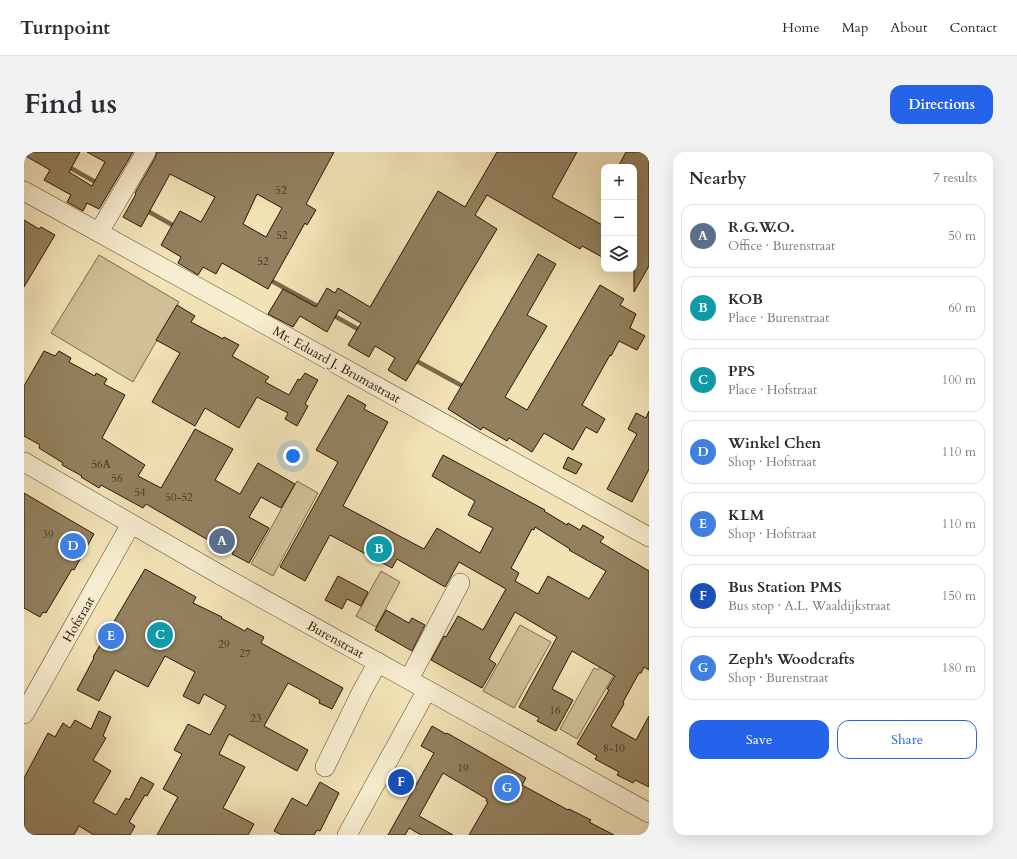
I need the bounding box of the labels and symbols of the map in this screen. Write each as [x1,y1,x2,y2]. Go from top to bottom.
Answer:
house number: 52 [275,183,287,198]
house number: 52 [276,228,288,243]
house number: 52 [257,254,269,269]
street label: Mr. Eduard J. Brumastraat [269,322,404,408]
your location [283,446,303,466]
house number: 56A [91,457,111,472]
house number: 56 [111,471,123,486]
house number: 54 [134,485,146,500]
house number: 50-52 [165,490,193,505]
pin: A [209,526,235,556]
house number: 39 [42,527,54,542]
pin: D [60,531,86,561]
pin: B [366,534,392,564]
street label: Hofstraat [58,593,99,646]
street label: Burenstraat [304,617,367,663]
pin: C [147,620,173,650]
pin: E [98,621,124,651]
house number: 29 [218,637,230,652]
house number: 27 [239,646,251,661]
house number: 16 [549,703,561,718]
house number: 23 [250,711,262,726]
house number: 8-10 [603,741,625,756]
house number: 19 [457,761,469,776]
pin: F [388,767,414,797]
pin: G [494,773,520,803]

